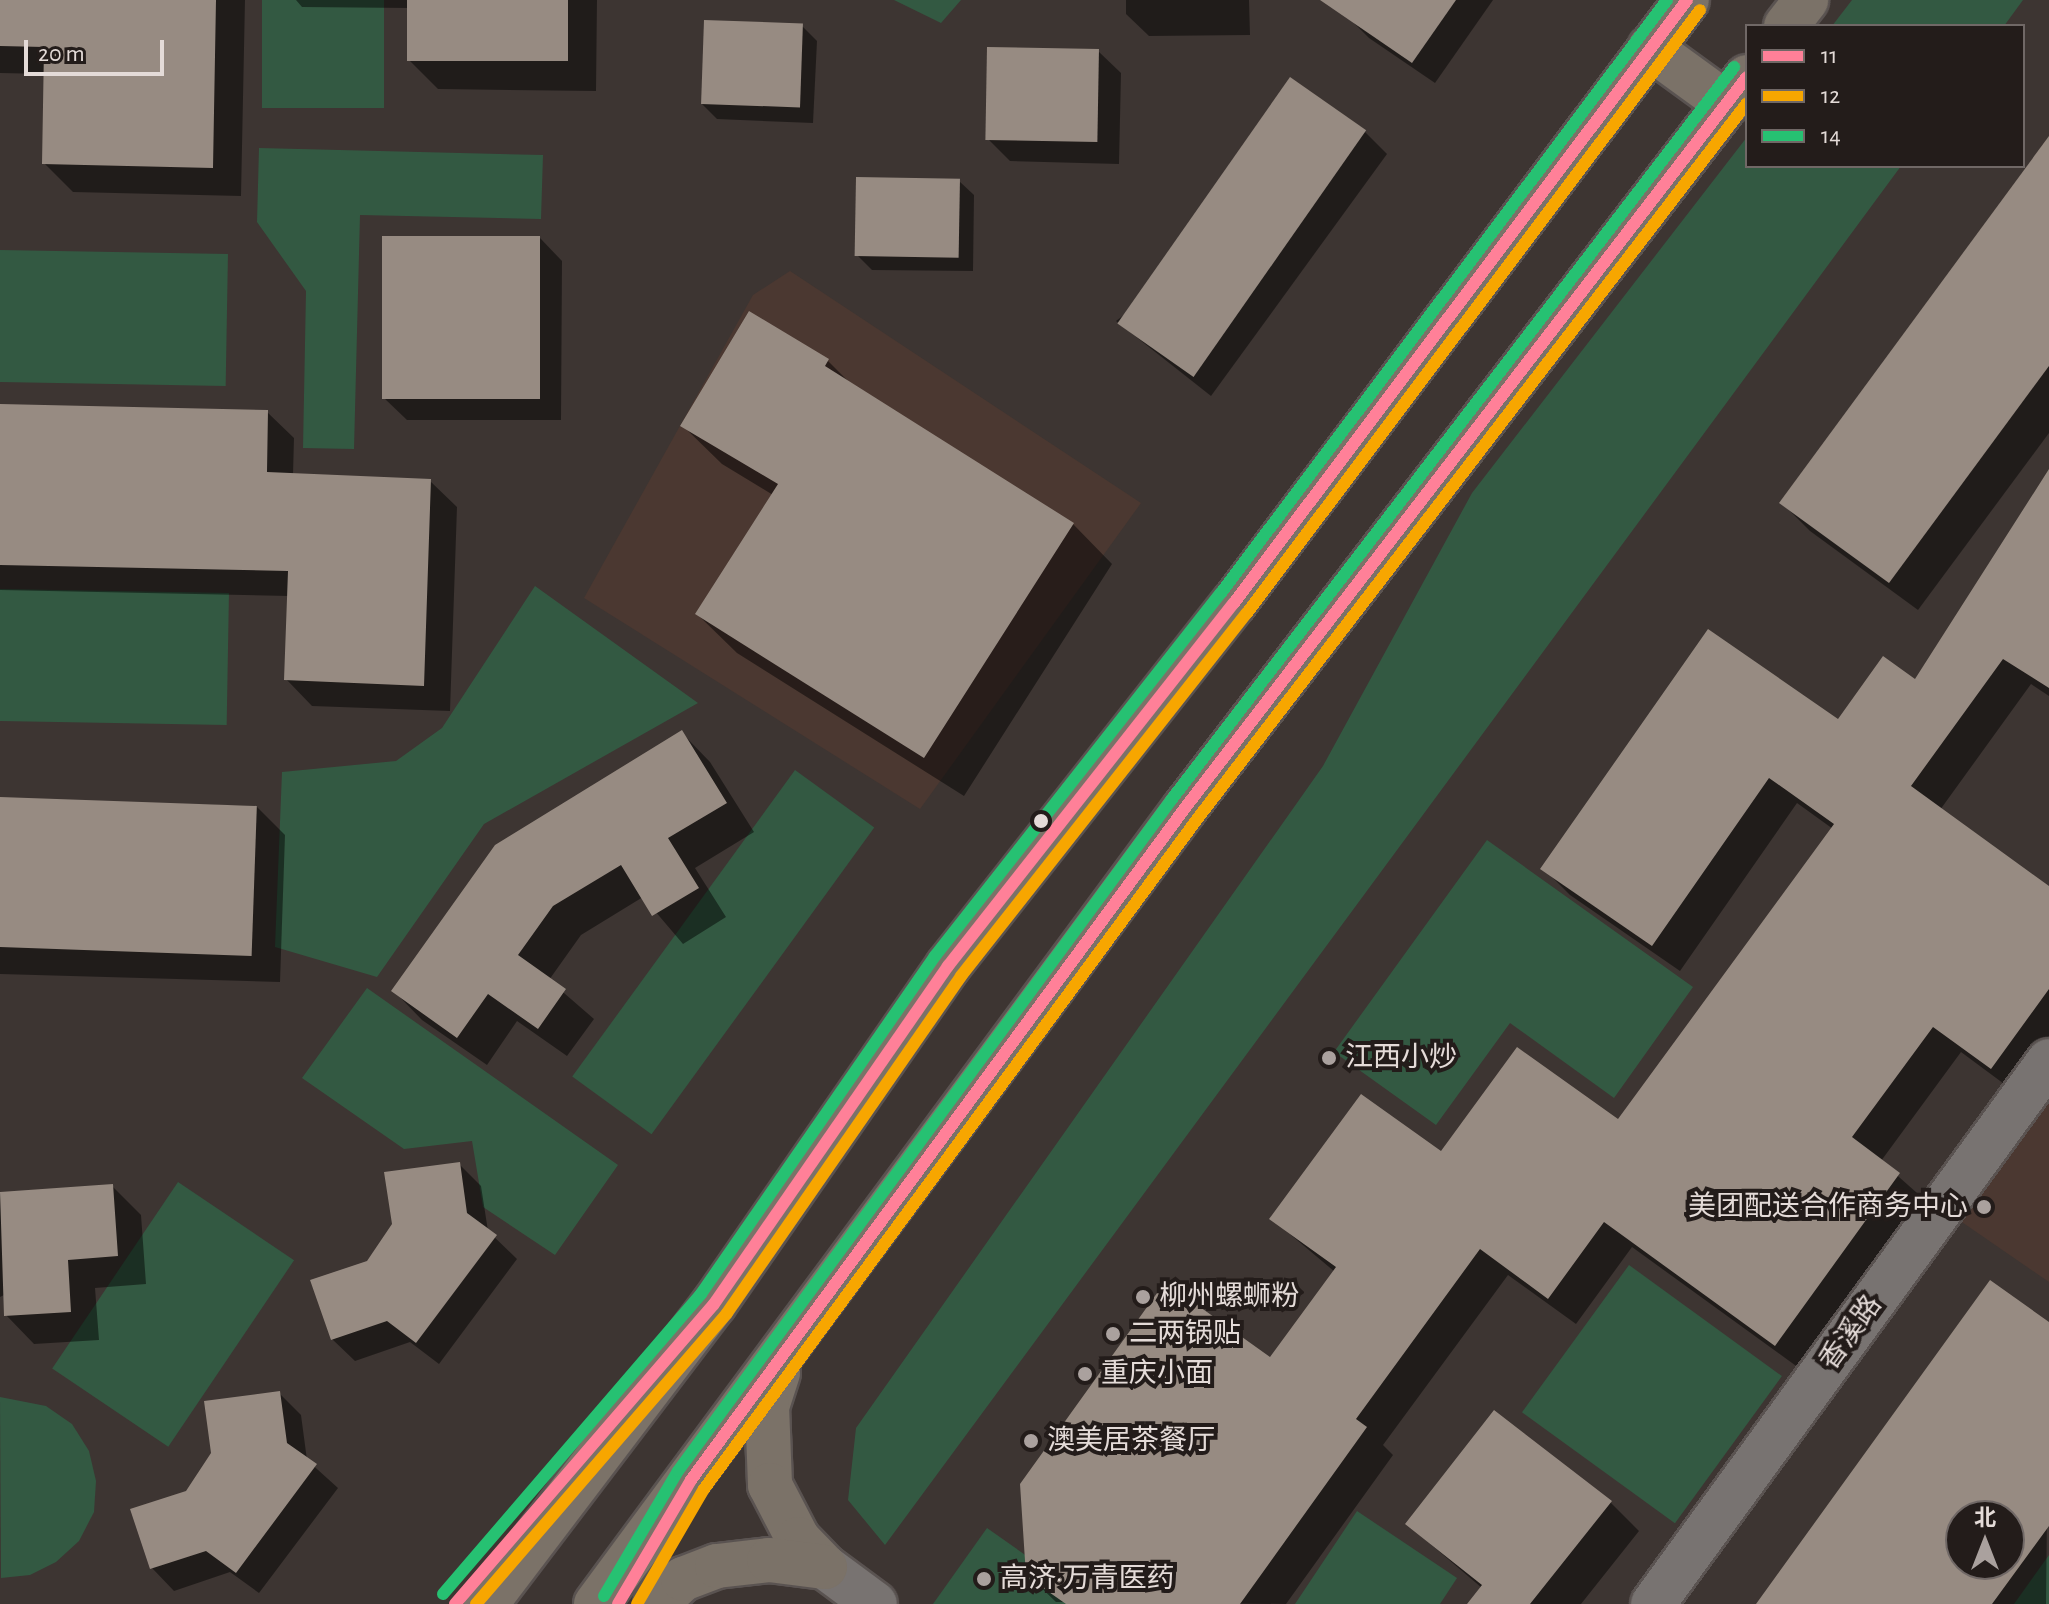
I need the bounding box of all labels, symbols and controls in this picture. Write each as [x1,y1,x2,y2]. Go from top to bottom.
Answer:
scale bar [28,24,168,74]
legend [1745,24,2025,168]
text: 20 m [38,42,85,66]
text: 11 [1821,44,1838,68]
text: 12 [1821,84,1840,108]
text: 14 [1821,124,1841,148]
unlabelled marker [1033,813,1049,829]
place label: 江西小炒 [1345,1041,1457,1075]
marker: 江西小炒 [1320,1049,1338,1067]
place label: 美团配送合作商务中心 [1688,1190,1968,1224]
marker: 美团配送合作商务中心 [1975,1198,1993,1216]
place label: 柳州螺蛳粉 [1159,1280,1299,1314]
marker: 柳州螺蛳粉 [1134,1288,1152,1306]
street label: 香溪路 [1813,1289,1889,1377]
place label: 二两锅贴 [1129,1317,1241,1351]
marker: 二两锅贴 [1104,1325,1122,1343]
place label: 重庆小面 [1101,1357,1213,1391]
marker: 重庆小面 [1076,1365,1094,1383]
place label: 澳美居茶餐厅 [1047,1424,1215,1458]
marker: 澳美居茶餐厅 [1022,1432,1040,1450]
north arrow [1945,1500,2025,1580]
text: 北 [1974,1507,1996,1529]
place label: 高济·万青医药 [1000,1562,1174,1596]
marker: 高济·万青医药 [975,1570,993,1588]

